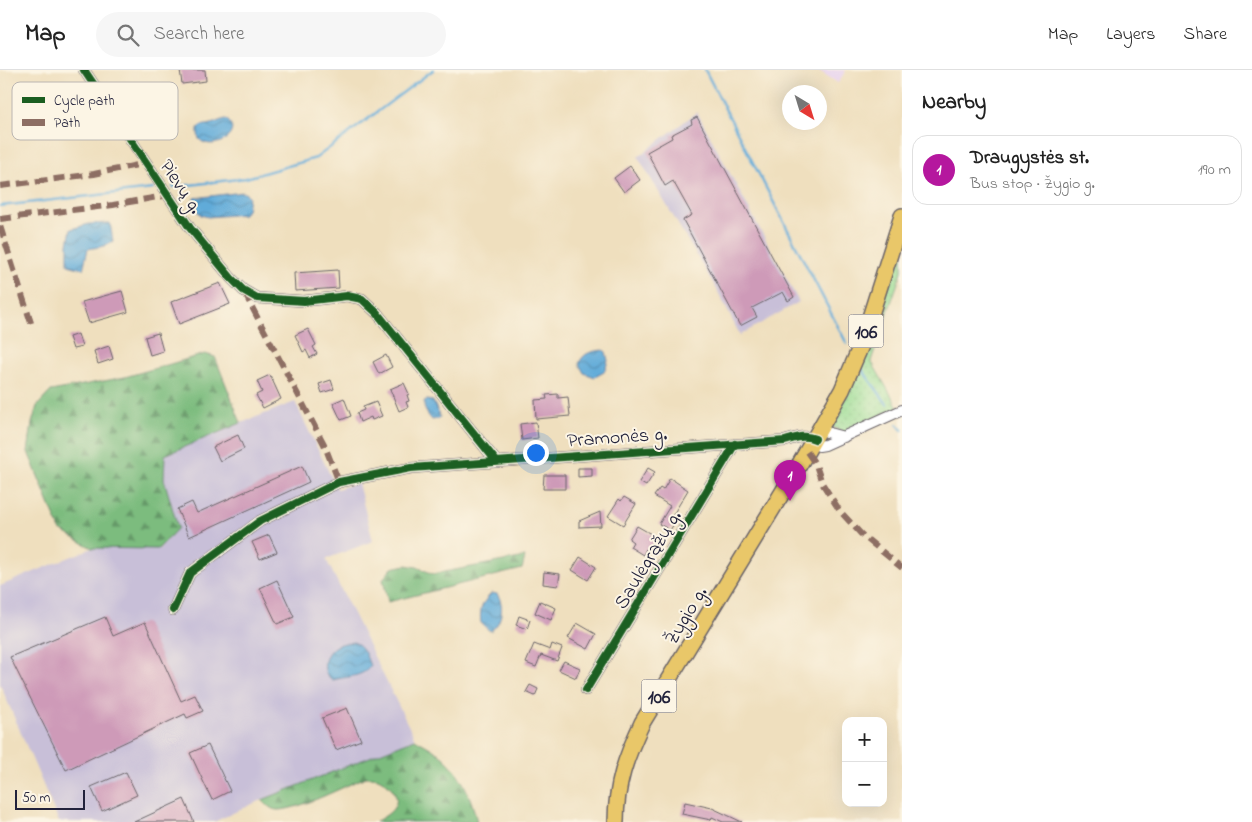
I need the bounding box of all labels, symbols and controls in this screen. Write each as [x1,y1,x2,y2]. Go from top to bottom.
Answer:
search box [96,12,446,57]
text: Map [25,17,66,52]
icon: search [114,21,142,49]
text: Search here [154,21,245,48]
text: Map [1048,22,1078,48]
text: Layers [1106,22,1156,48]
text: Share [1184,22,1227,48]
legend [12,82,178,140]
north arrow [782,85,827,130]
text: Nearby [922,88,986,118]
text: Cycle path [54,91,115,113]
text: Path [54,113,80,134]
text: Draugystės st. [970,145,1089,172]
street label: Pievų g. [150,154,209,221]
text: 1 [936,158,942,182]
text: 190 m [1198,158,1231,182]
text: Bus stop · Žygio g. [970,172,1095,196]
road number: 106 [848,315,884,348]
street label: Pramonės g. [566,421,668,457]
your location [523,440,549,466]
pin: 1 [774,460,806,501]
street label: Saulėgrąžų g. [608,505,691,616]
street label: Žygio g. [658,582,717,652]
road number: 106 [642,680,676,712]
map controls [842,717,887,807]
button: + [842,717,887,762]
button: − [842,762,887,807]
scale bar [15,787,85,810]
text: 50 m [22,788,50,809]

